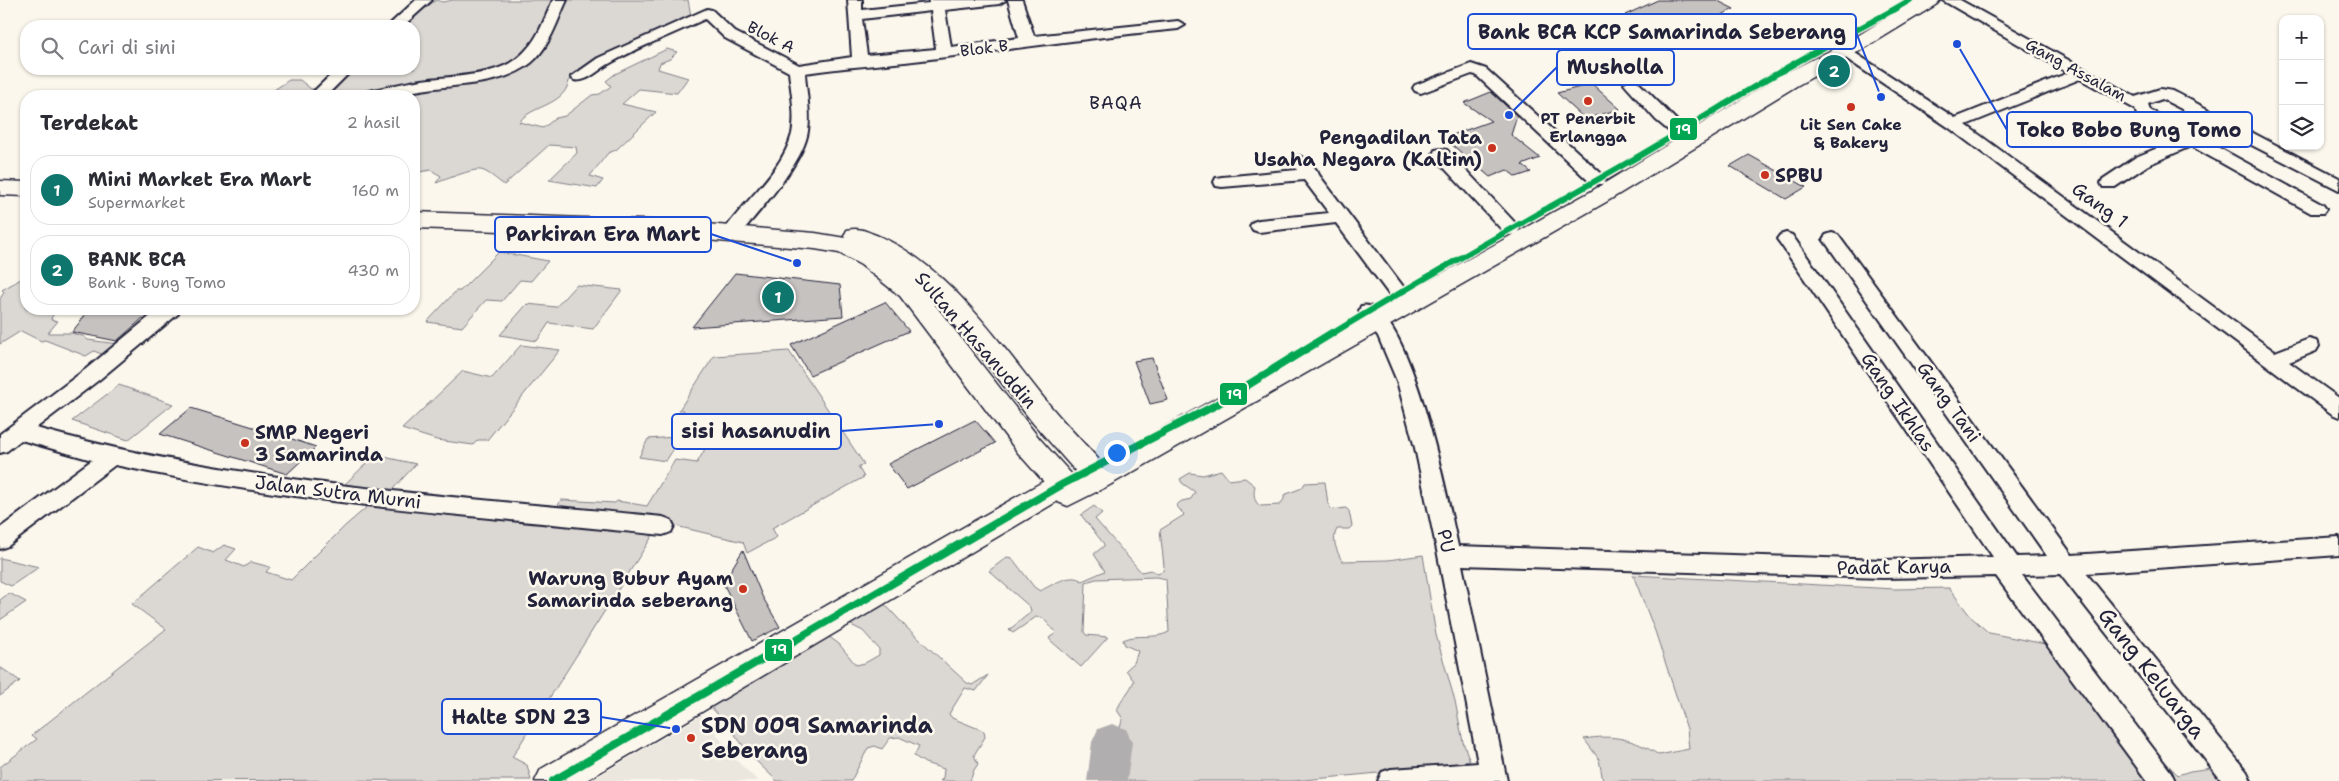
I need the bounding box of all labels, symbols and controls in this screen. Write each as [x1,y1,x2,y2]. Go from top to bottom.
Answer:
callout: Bank BCA KCP Samarinda Seberang [1468,14,1856,49]
map controls [2279,15,2324,150]
button: + [2279,15,2324,60]
street label: Blok A [744,16,798,58]
text: Bank BCA KCP Samarinda Seberang [1478,19,1846,45]
search box [20,20,420,75]
icon: search [38,34,66,62]
street label: Gang Assalam [2022,34,2130,106]
text: Cari di sini [78,35,176,60]
street label: Blok B [959,35,1009,61]
callout: Musholla [1557,50,1674,85]
pin: 2 [1818,52,1850,90]
text: Musholla [1567,54,1664,80]
button: − [2279,60,2324,105]
district label: BAQA [1089,91,1143,115]
marker: PT Penerbit Erlangga [1582,95,1594,107]
marker: Lit Sen Cake & Bakery [1845,101,1857,113]
button: layers [2279,105,2324,150]
place label: PT Penerbit Erlangga [1540,108,1636,147]
text: Terdekat [40,109,138,137]
text: 2 hasil [347,112,400,133]
callout: Toko Bobo Bung Tomo [2007,112,2252,147]
place label: Lit Sen Cake & Bakery [1800,114,1902,153]
line badge: 19 [1669,117,1698,141]
text: Toko Bobo Bung Tomo [2016,117,2242,143]
text: 19 [1675,120,1691,138]
place label: Pengadilan Tata Usaha Negara (Kaltim) [1254,125,1482,172]
marker: Pengadilan Tata Usaha Negara (Kaltim) [1486,142,1498,154]
place label: SPBU [1775,163,1823,188]
text: Mini Market Era Mart [88,167,312,192]
marker: SPBU [1759,169,1771,181]
street label: Gang 1 [2067,176,2133,234]
text: 1 [53,180,61,201]
text: 160 m [352,180,399,201]
text: Supermarket [88,192,185,213]
callout: Parkiran Era Mart [495,217,711,252]
text: Parkiran Era Mart [505,221,701,247]
text: BANK BCA [88,247,186,272]
text: 2 [51,260,63,281]
text: 430 m [348,260,399,281]
street label: Sultan Hasanuddin [910,266,1042,414]
text: Bank · Bung Tomo [88,272,226,293]
pin: 1 [762,278,794,316]
street label: Gang Ikhlas [1855,347,1941,457]
street label: Gang Tani [1911,357,1987,447]
line badge: 19 [1219,382,1248,406]
text: 19 [1226,385,1242,403]
callout: sisi hasanudin [672,414,841,449]
text: sisi hasanudin [681,418,831,444]
place label: SMP Negeri 3 Samarinda [255,420,383,467]
marker: SMP Negeri 3 Samarinda [239,437,251,449]
your location [1104,440,1130,466]
street label: Jalan Sutra Murni [253,469,423,515]
street label: PU [1431,527,1461,555]
street label: Padat Karya [1837,553,1952,580]
place label: Warung Bubur Ayam Samarinda seberang [527,566,733,613]
marker: Warung Bubur Ayam Samarinda seberang [737,583,749,595]
street label: Gang Keluarga [2092,601,2213,745]
line badge: 19 [764,638,793,662]
text: 19 [771,640,787,658]
callout: Halte SDN 23 [442,699,601,734]
text: Halte SDN 23 [452,704,590,730]
place label: SDN 009 Samarinda Seberang [701,711,933,765]
marker: SDN 009 Samarinda Seberang [685,732,697,744]

